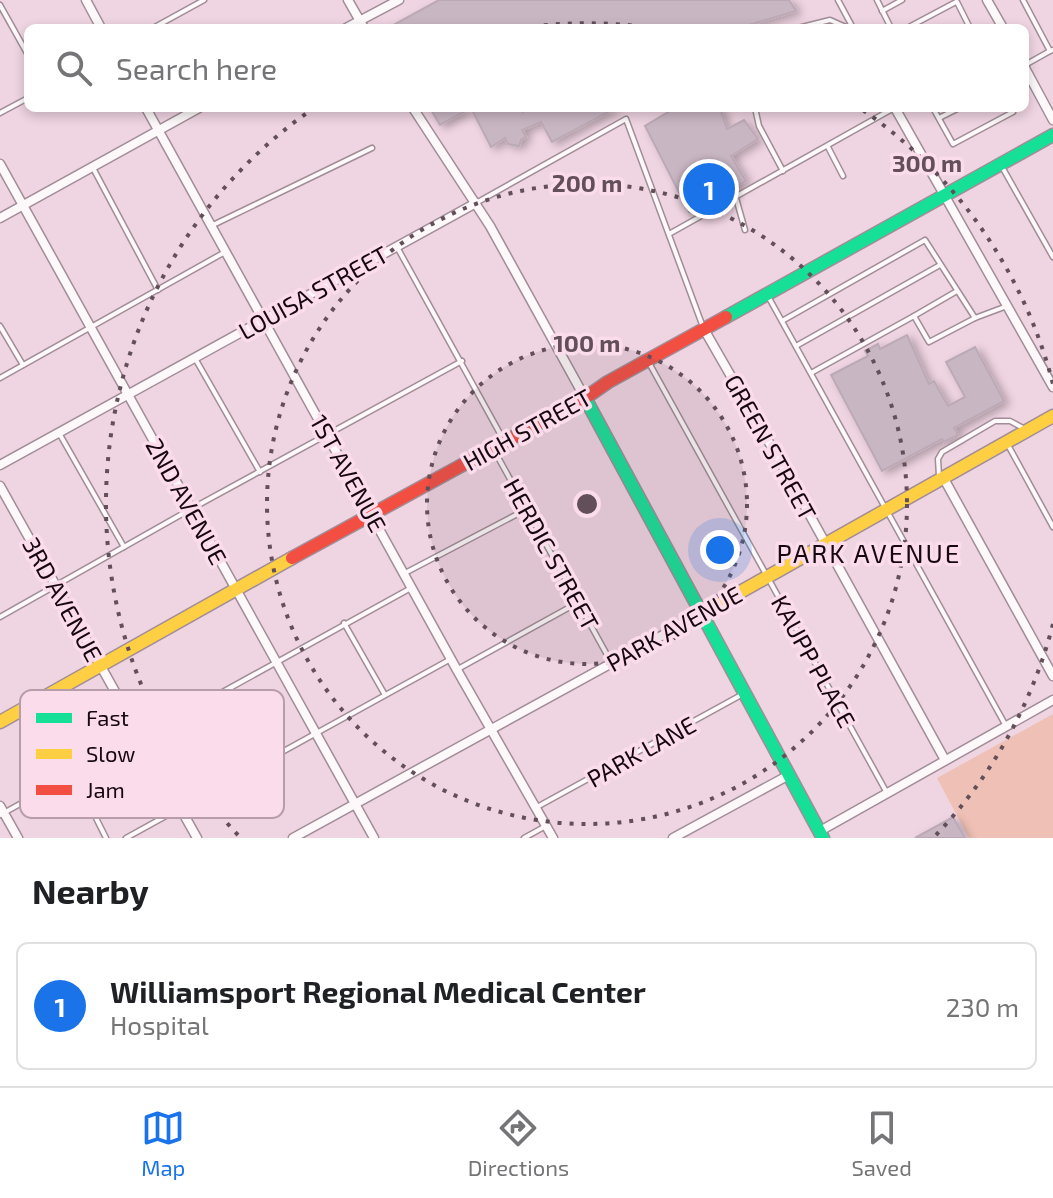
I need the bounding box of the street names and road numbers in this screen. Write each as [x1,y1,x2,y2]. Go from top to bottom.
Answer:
street label: LOUISA STREET [233,239,393,345]
street label: GREEN STREET [719,369,823,525]
street label: HIGH STREET [458,382,596,476]
street label: 1ST AVENUE [305,409,393,537]
street label: 2ND AVENUE [140,433,234,569]
street label: HERDIC STREET [498,473,606,635]
street label: 3RD AVENUE [17,532,109,666]
street label: PARK AVENUE [601,579,747,677]
street label: KAUPP PLACE [766,590,862,732]
street label: PARK LANE [581,709,701,793]

